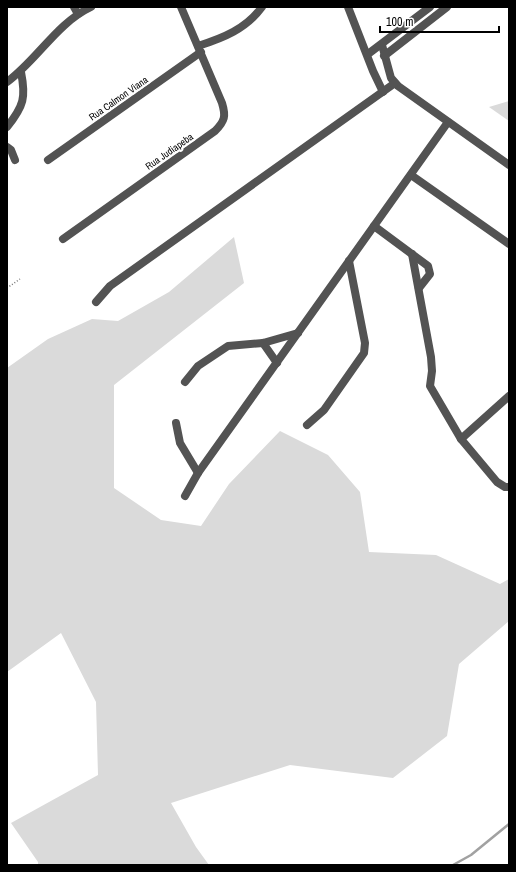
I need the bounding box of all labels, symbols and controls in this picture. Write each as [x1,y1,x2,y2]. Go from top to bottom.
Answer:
scale bar [380,8,499,34]
text: 100 m [386,14,413,30]
street label: Rua Calmon Viana [86,73,151,124]
street label: Rua Judiapeba [143,130,196,173]

